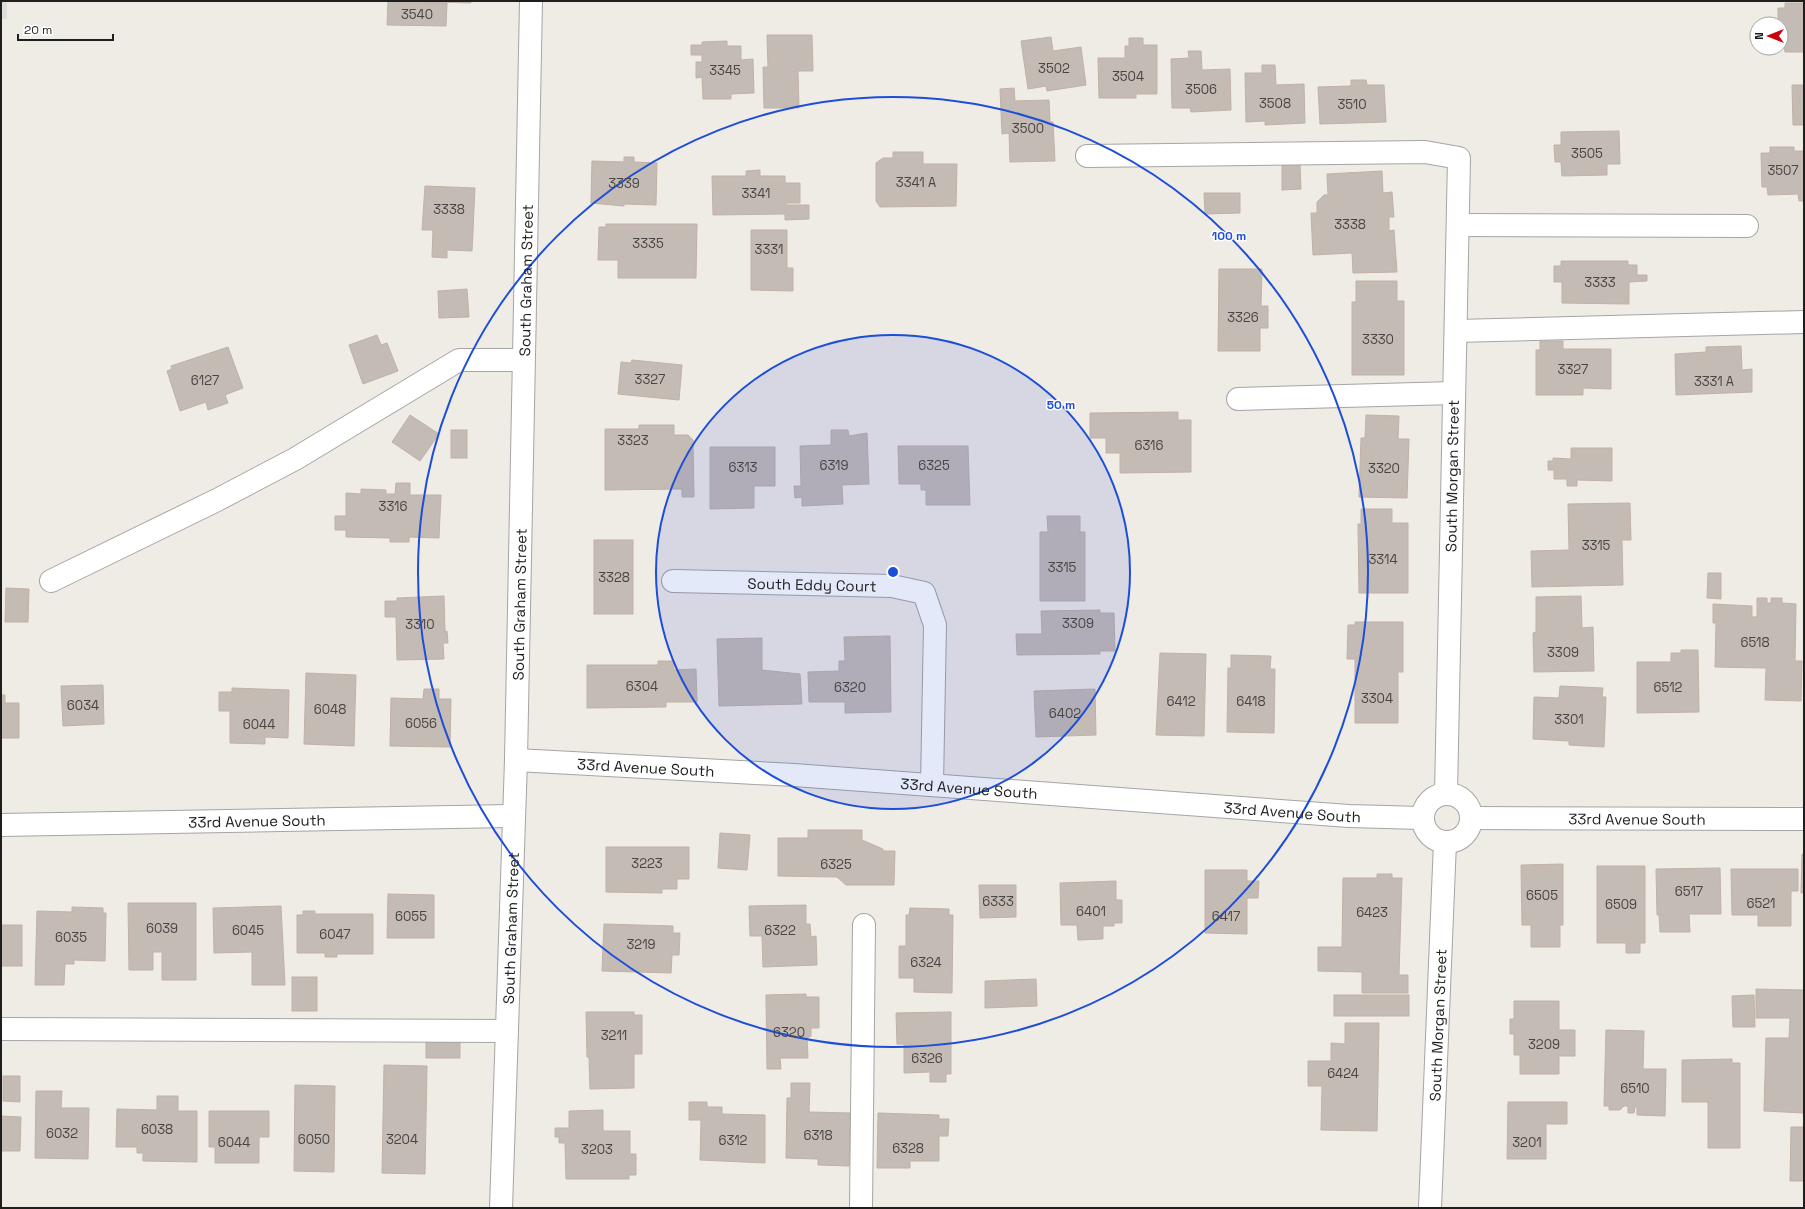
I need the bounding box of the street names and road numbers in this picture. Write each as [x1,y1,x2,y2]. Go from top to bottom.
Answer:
street label: South Graham Street [514,204,536,357]
street label: South Morgan Street [1441,400,1463,552]
street label: South Graham Street [508,528,530,681]
street label: South Eddy Court [747,573,877,595]
street label: 33rd Avenue South [577,754,715,780]
street label: 33rd Avenue South [900,773,1038,802]
street label: 33rd Avenue South [1223,797,1361,826]
street label: 33rd Avenue South [1568,809,1706,828]
street label: 33rd Avenue South [188,810,326,831]
street label: South Graham Street [498,852,522,1004]
street label: South Morgan Street [1425,948,1450,1102]

